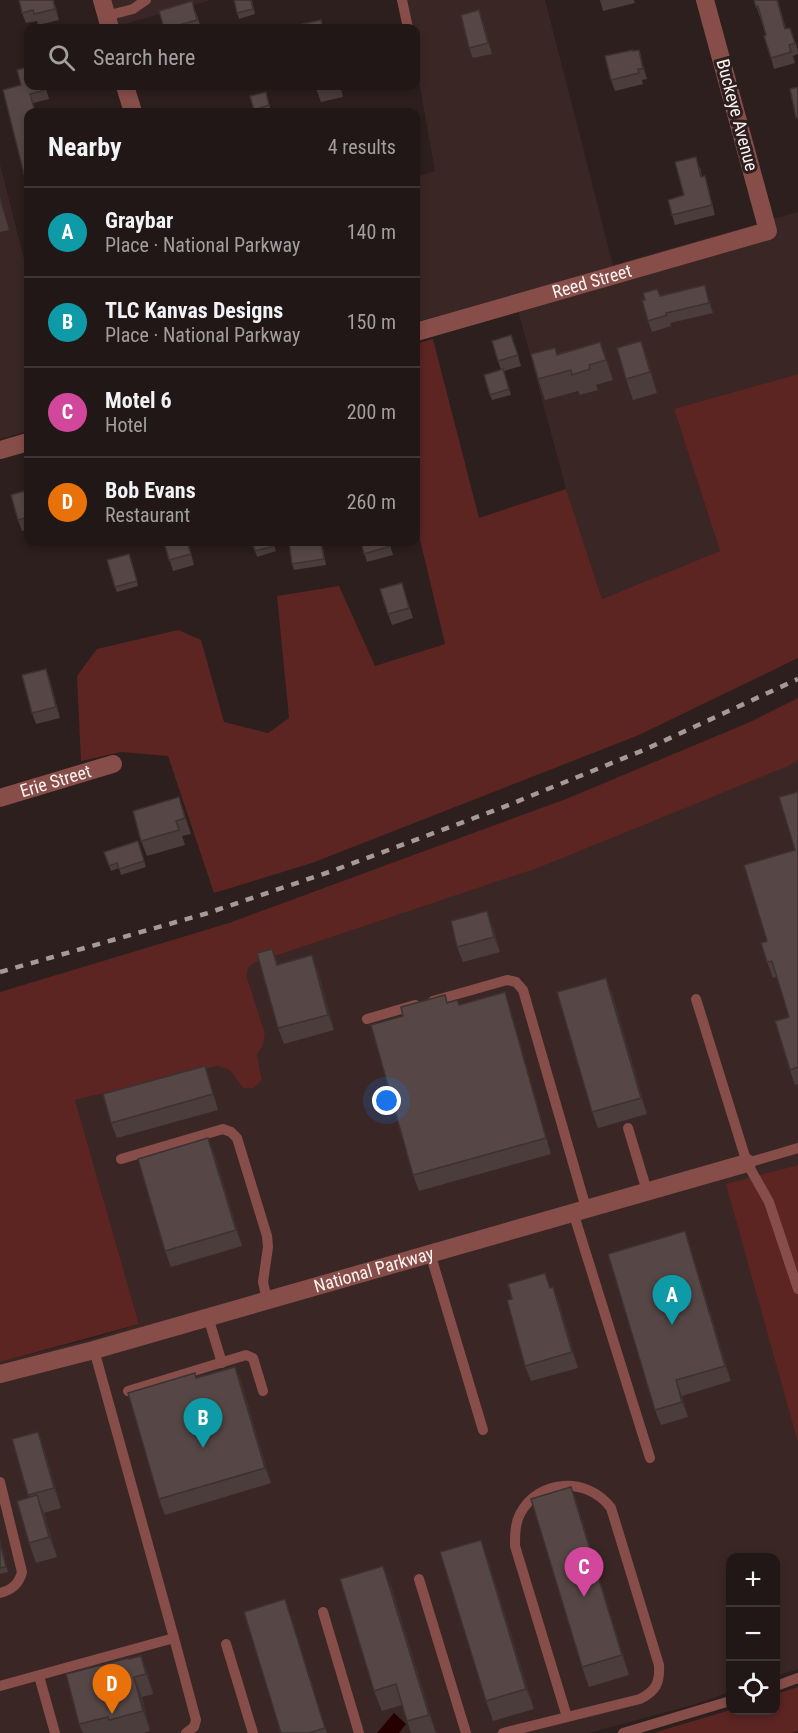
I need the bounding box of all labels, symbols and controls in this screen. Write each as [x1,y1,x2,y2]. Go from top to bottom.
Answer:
search box [24,24,420,90]
icon: search [45,41,78,74]
text: Search here [93,45,195,70]
street label: Buckeye Avenue [712,57,762,173]
text: Nearby [48,132,122,162]
text: 4 results [328,135,396,159]
text: Graybar [105,208,173,233]
text: A [62,220,73,244]
text: 140 m [347,220,396,244]
text: Place · National Parkway [105,233,300,257]
street label: Reed Street [550,260,634,302]
text: TLC Kanvas Designs [105,298,283,323]
text: B [62,310,73,334]
text: 150 m [347,310,396,334]
text: Place · National Parkway [105,323,300,347]
text: Motel 6 [105,388,172,413]
text: C [62,400,73,424]
text: 200 m [347,400,396,424]
text: Hotel [105,413,147,437]
text: Bob Evans [105,478,196,503]
text: D [62,490,73,514]
text: 260 m [347,490,396,514]
text: Restaurant [105,503,190,527]
street label: Erie Street [17,760,94,801]
your location [372,1086,401,1115]
street label: National Parkway [311,1242,436,1297]
pin: A [652,1276,692,1325]
pin: B [184,1398,222,1448]
pin: C [564,1548,604,1597]
map controls [726,1553,780,1715]
button: + [726,1553,780,1607]
button: − [726,1607,780,1661]
button: locate [726,1661,780,1715]
pin: D [92,1664,132,1714]

